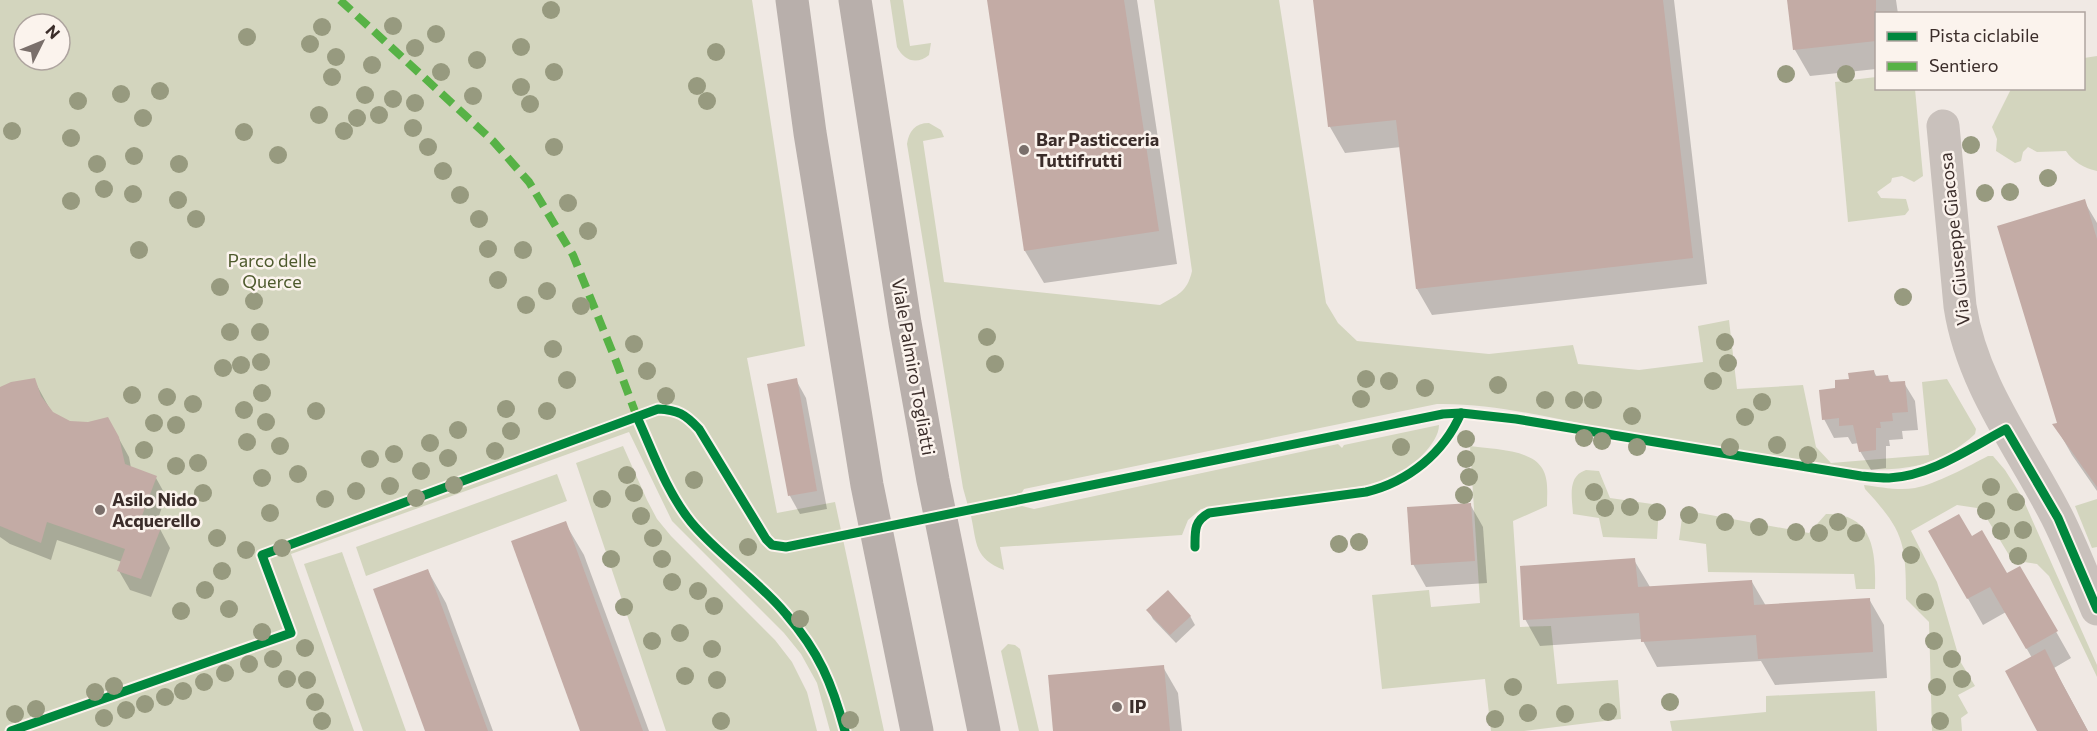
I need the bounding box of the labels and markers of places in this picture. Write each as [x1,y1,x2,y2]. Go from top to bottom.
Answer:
place label: Bar Pasticceria Tuttifrutti [1036,128,1159,171]
marker: Bar Pasticceria Tuttifrutti [1017,143,1031,157]
place label: Asilo Nido Acquerello [112,488,201,531]
marker: Asilo Nido Acquerello [93,503,107,517]
place label: IP [1129,695,1147,717]
marker: IP [1110,700,1124,714]

